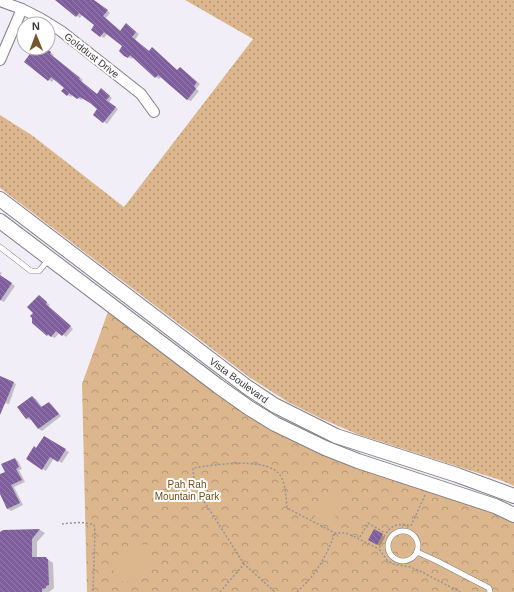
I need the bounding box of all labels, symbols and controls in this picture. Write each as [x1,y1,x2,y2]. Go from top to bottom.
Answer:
north arrow [16,16,56,56]
text: N [32,20,40,32]
street label: Golddust Drive [62,31,121,80]
street label: Vista Boulevard [207,355,270,405]
park label: Pah Rah Mountain Park [155,479,220,502]

